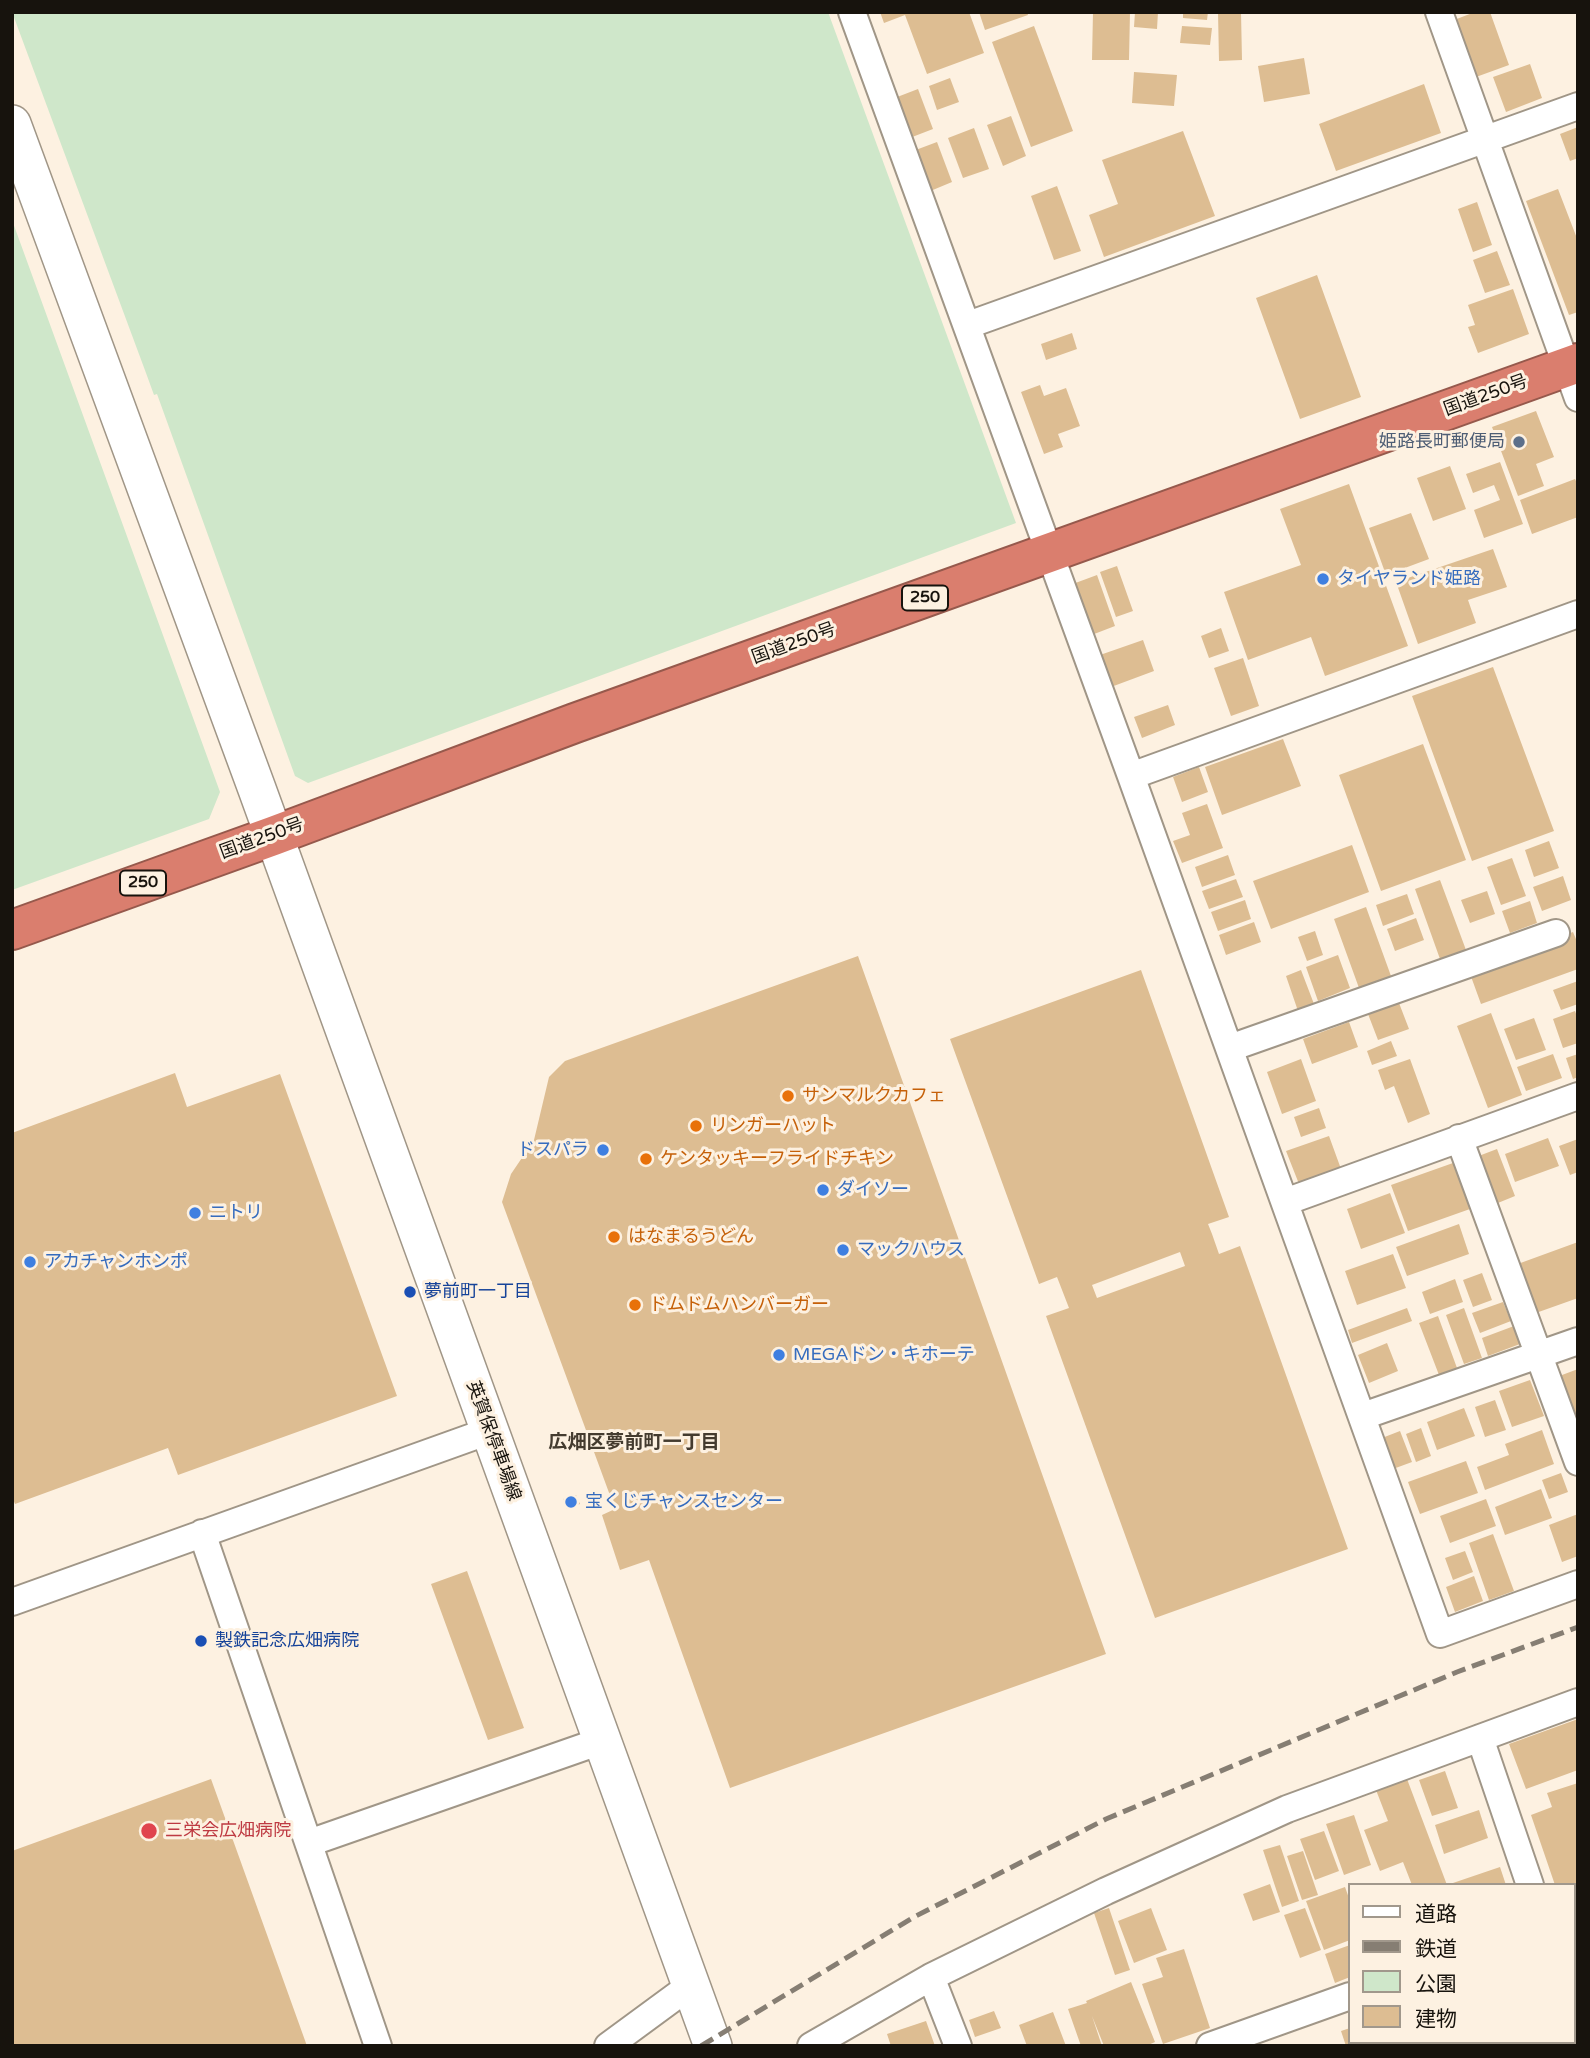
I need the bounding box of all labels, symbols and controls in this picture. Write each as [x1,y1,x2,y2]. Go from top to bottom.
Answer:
street label: 国道250号 [1441,371,1531,421]
place label: 姫路長町郵便局 [1379,431,1505,453]
marker: 姫路長町郵便局 [1511,434,1527,450]
place label: タイヤランド姫路 [1337,568,1481,590]
marker: タイヤランド姫路 [1315,571,1331,587]
road number: 250 [902,586,948,610]
street label: 国道250号 [749,619,839,669]
street label: 国道250号 [217,814,307,864]
road number: 250 [120,870,166,896]
place label: サンマルクカフェ [802,1085,946,1107]
marker: サンマルクカフェ [780,1088,796,1104]
place label: リンガーハット [710,1115,836,1137]
marker: リンガーハット [688,1118,704,1134]
place label: ドスパラ [517,1139,589,1161]
marker: ドスパラ [595,1142,611,1158]
place label: ケンタッキーフライドチキン [660,1148,894,1170]
marker: ケンタッキーフライドチキン [638,1151,654,1167]
place label: ダイソー [837,1179,909,1201]
marker: ダイソー [815,1182,831,1198]
place label: ニトリ [209,1202,263,1224]
marker: ニトリ [187,1205,203,1221]
place label: はなまるうどん [628,1226,754,1248]
marker: はなまるうどん [606,1229,622,1245]
place label: マックハウス [857,1239,965,1261]
marker: マックハウス [835,1242,851,1258]
place label: アカチャンホンポ [44,1251,188,1273]
marker: アカチャンホンポ [22,1254,38,1270]
place label: 夢前町一丁目 [424,1281,532,1303]
marker: 夢前町一丁目 [402,1284,418,1300]
place label: ドムドムハンバーガー [649,1294,829,1316]
marker: ドムドムハンバーガー [627,1297,643,1313]
place label: MEGAドン・キホーテ [793,1344,975,1366]
marker: MEGAドン・キホーテ [771,1347,787,1363]
street label: 英賀保停車場線 [461,1378,525,1504]
district label: 広畑区夢前町一丁目 [549,1432,719,1454]
place label: 宝くじチャンスセンター [585,1491,783,1513]
marker: 宝くじチャンスセンター [563,1494,579,1510]
place label: 製鉄記念広畑病院 [215,1630,359,1652]
marker: 製鉄記念広畑病院 [193,1633,209,1649]
place label: 三栄会広畑病院 [165,1820,291,1842]
marker: 三栄会広畑病院 [139,1821,159,1841]
legend [1348,1883,1576,2044]
text: 道路 [1415,1902,1457,1927]
text: 鉄道 [1415,1937,1457,1962]
text: 公園 [1415,1972,1457,1997]
text: 建物 [1415,2007,1457,2032]

